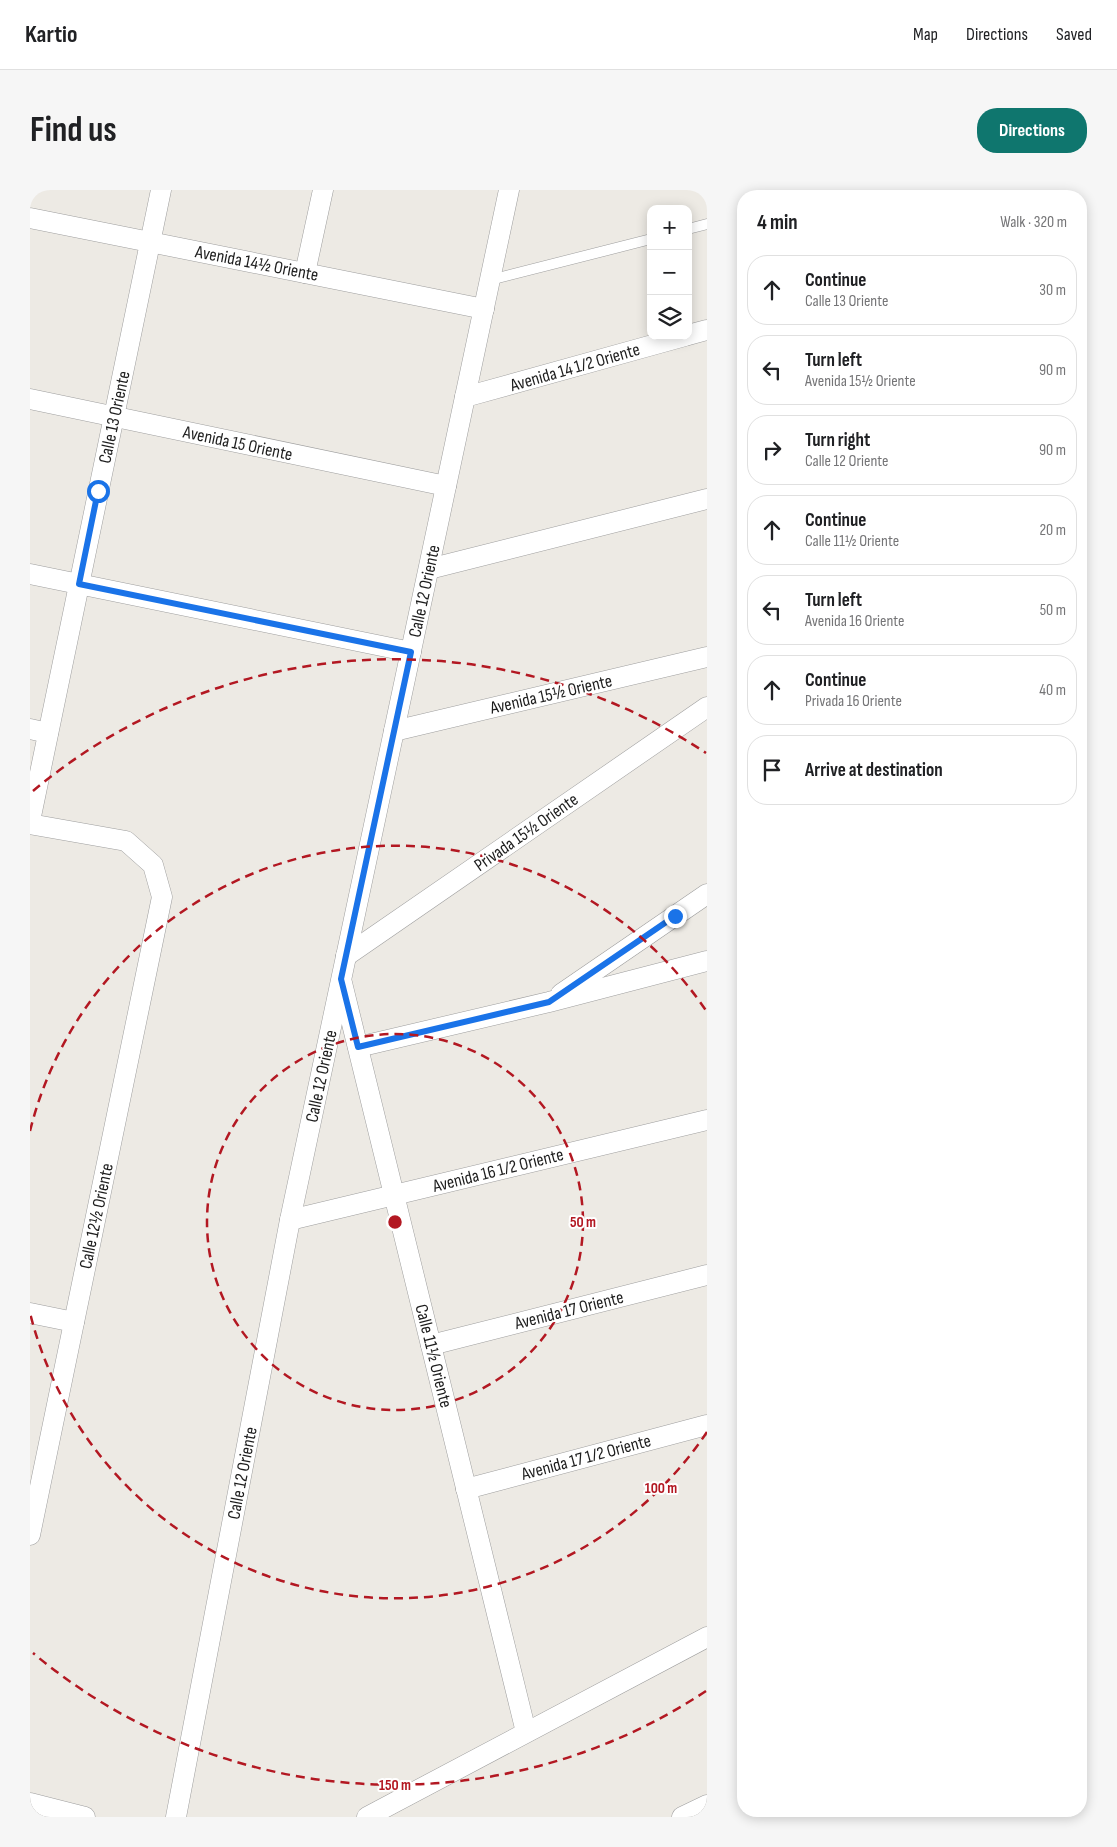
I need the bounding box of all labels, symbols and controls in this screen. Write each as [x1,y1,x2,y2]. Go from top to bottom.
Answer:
text: Kartio [25,20,77,49]
text: Map [913,24,938,45]
text: Directions [966,24,1028,45]
text: Saved [1056,24,1092,45]
button: Directions [977,108,1087,153]
text: Find us [30,109,117,152]
map controls [647,205,692,340]
button: + [647,205,692,250]
text: 4 min [757,210,798,235]
text: Walk · 320 m [1000,213,1067,232]
street label: Avenida 14½ Oriente [193,241,320,286]
button: − [647,250,692,295]
text: Continue [805,269,866,292]
icon: ahead [758,276,786,304]
text: 30 m [1039,281,1066,300]
text: Calle 13 Oriente [805,292,888,311]
button: layers [647,295,692,340]
street label: Avenida 14 1/2 Oriente [507,339,642,396]
text: Turn left [805,349,862,372]
icon: left [758,356,786,384]
text: 90 m [1039,361,1066,380]
street label: Calle 13 Oriente [94,369,135,465]
text: Avenida 15½ Oriente [805,372,916,391]
street label: Avenida 15 Oriente [180,421,295,465]
text: Turn right [805,429,870,452]
icon: right [758,436,786,464]
text: 90 m [1039,441,1066,460]
text: Calle 12 Oriente [805,452,889,471]
route start [87,480,110,503]
text: Continue [805,509,866,532]
icon: ahead [758,516,786,544]
text: 20 m [1039,521,1066,540]
text: Calle 11½ Oriente [805,532,899,551]
street label: Calle 12 Oriente [404,543,445,639]
text: Turn left [805,589,862,612]
icon: left [758,596,786,624]
text: 50 m [1040,601,1066,620]
text: Avenida 16 Oriente [805,612,905,631]
text: Continue [805,669,866,692]
street label: Avenida 15½ Oriente [487,670,614,719]
icon: ahead [758,676,786,704]
text: 40 m [1039,681,1066,700]
text: Privada 16 Oriente [805,692,902,711]
icon: arrive [758,756,786,784]
text: Arrive at destination [805,759,943,782]
street label: Privada 15½ Oriente [470,789,582,876]
route end [664,905,687,928]
street label: Calle 12 Oriente [301,1028,342,1124]
street label: Avenida 16 1/2 Oriente [430,1144,566,1197]
street label: Calle 12½ Oriente [75,1161,118,1271]
centre of rings [386,1213,404,1231]
text: 50 m [570,1213,596,1232]
street label: Avenida 17 Oriente [512,1287,626,1334]
street label: Calle 11½ Oriente [411,1302,457,1410]
street label: Calle 12 Oriente [223,1425,262,1521]
street label: Avenida 17 1/2 Oriente [518,1430,653,1485]
text: 100 m [645,1479,677,1498]
text: 150 m [379,1776,411,1795]

